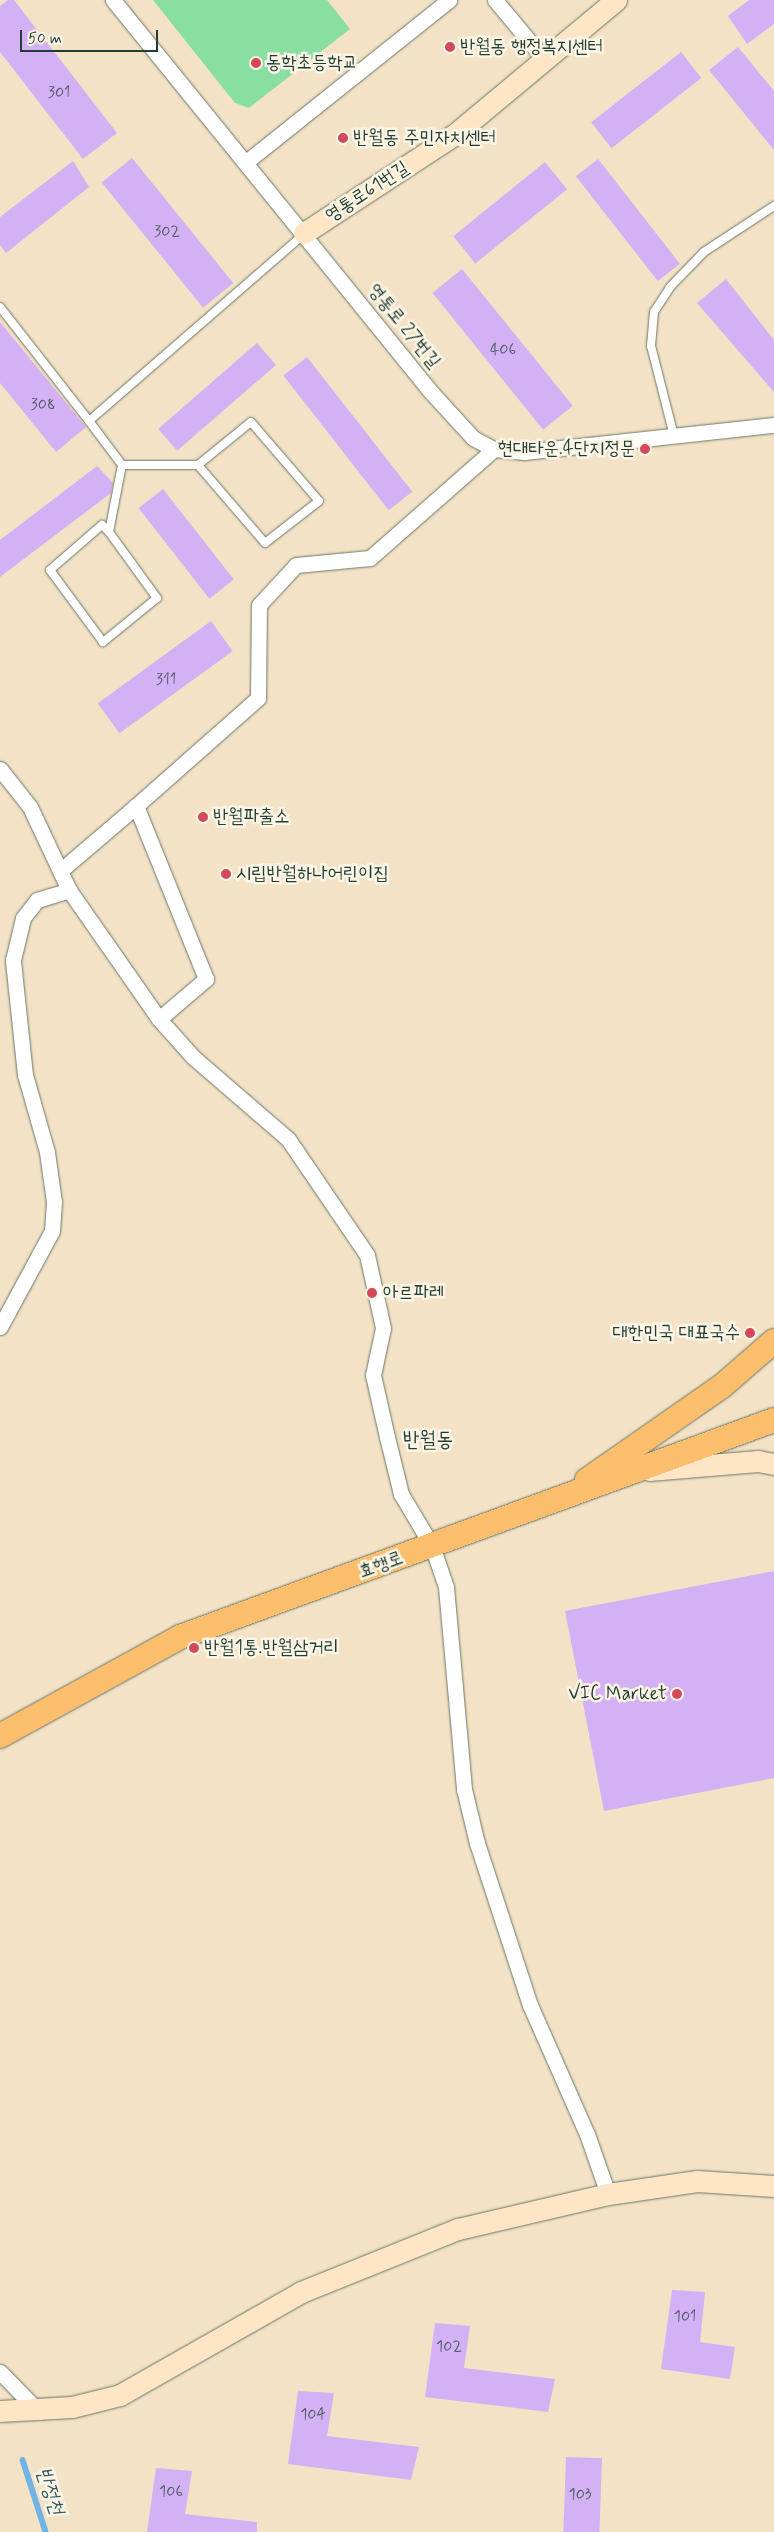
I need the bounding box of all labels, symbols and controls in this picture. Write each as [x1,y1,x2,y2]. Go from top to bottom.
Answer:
scale bar [22,20,160,52]
text: 50 m [28,29,62,49]
place label: 반월동 행정복지센터 [460,36,603,58]
marker: 반월동 행정복지센터 [444,41,456,53]
place label: 동학초등학교 [266,52,358,74]
marker: 동학초등학교 [250,57,262,69]
house number: 301 [48,83,70,103]
place label: 반월동 주민자치센터 [353,127,496,149]
marker: 반월동 주민자치센터 [337,132,349,144]
street label: 영통로61번길 [321,157,413,227]
house number: 302 [154,222,180,242]
street label: 영통로 27번길 [363,279,445,373]
house number: 406 [490,340,516,360]
house number: 308 [30,395,56,415]
place label: 현대타운.4단지정문 [498,438,635,460]
marker: 현대타운.4단지정문 [639,443,651,455]
house number: 311 [156,670,176,690]
place label: 반월파출소 [213,806,289,828]
marker: 반월파출소 [197,811,209,823]
place label: 시립반월하나어린이집 [236,863,389,885]
marker: 시립반월하나어린이집 [220,868,232,880]
place label: 아르파레 [383,1282,444,1304]
marker: 아르파레 [365,1286,379,1300]
place label: 대한민국 대표국수 [613,1322,740,1344]
marker: 대한민국 대표국수 [744,1327,756,1339]
district label: 반월동 [403,1427,453,1453]
street label: 효행로 [356,1546,406,1584]
place label: 반월1통.반월삼거리 [204,1637,339,1659]
marker: 반월1통.반월삼거리 [188,1642,200,1654]
place label: VIC Market [565,1683,667,1705]
marker: VIC Market [671,1688,683,1700]
house number: 101 [674,2307,696,2327]
house number: 102 [436,2337,462,2357]
house number: 104 [300,2405,326,2425]
water label: 반정천 [31,2464,69,2518]
house number: 106 [159,2482,183,2502]
house number: 103 [569,2485,591,2505]

